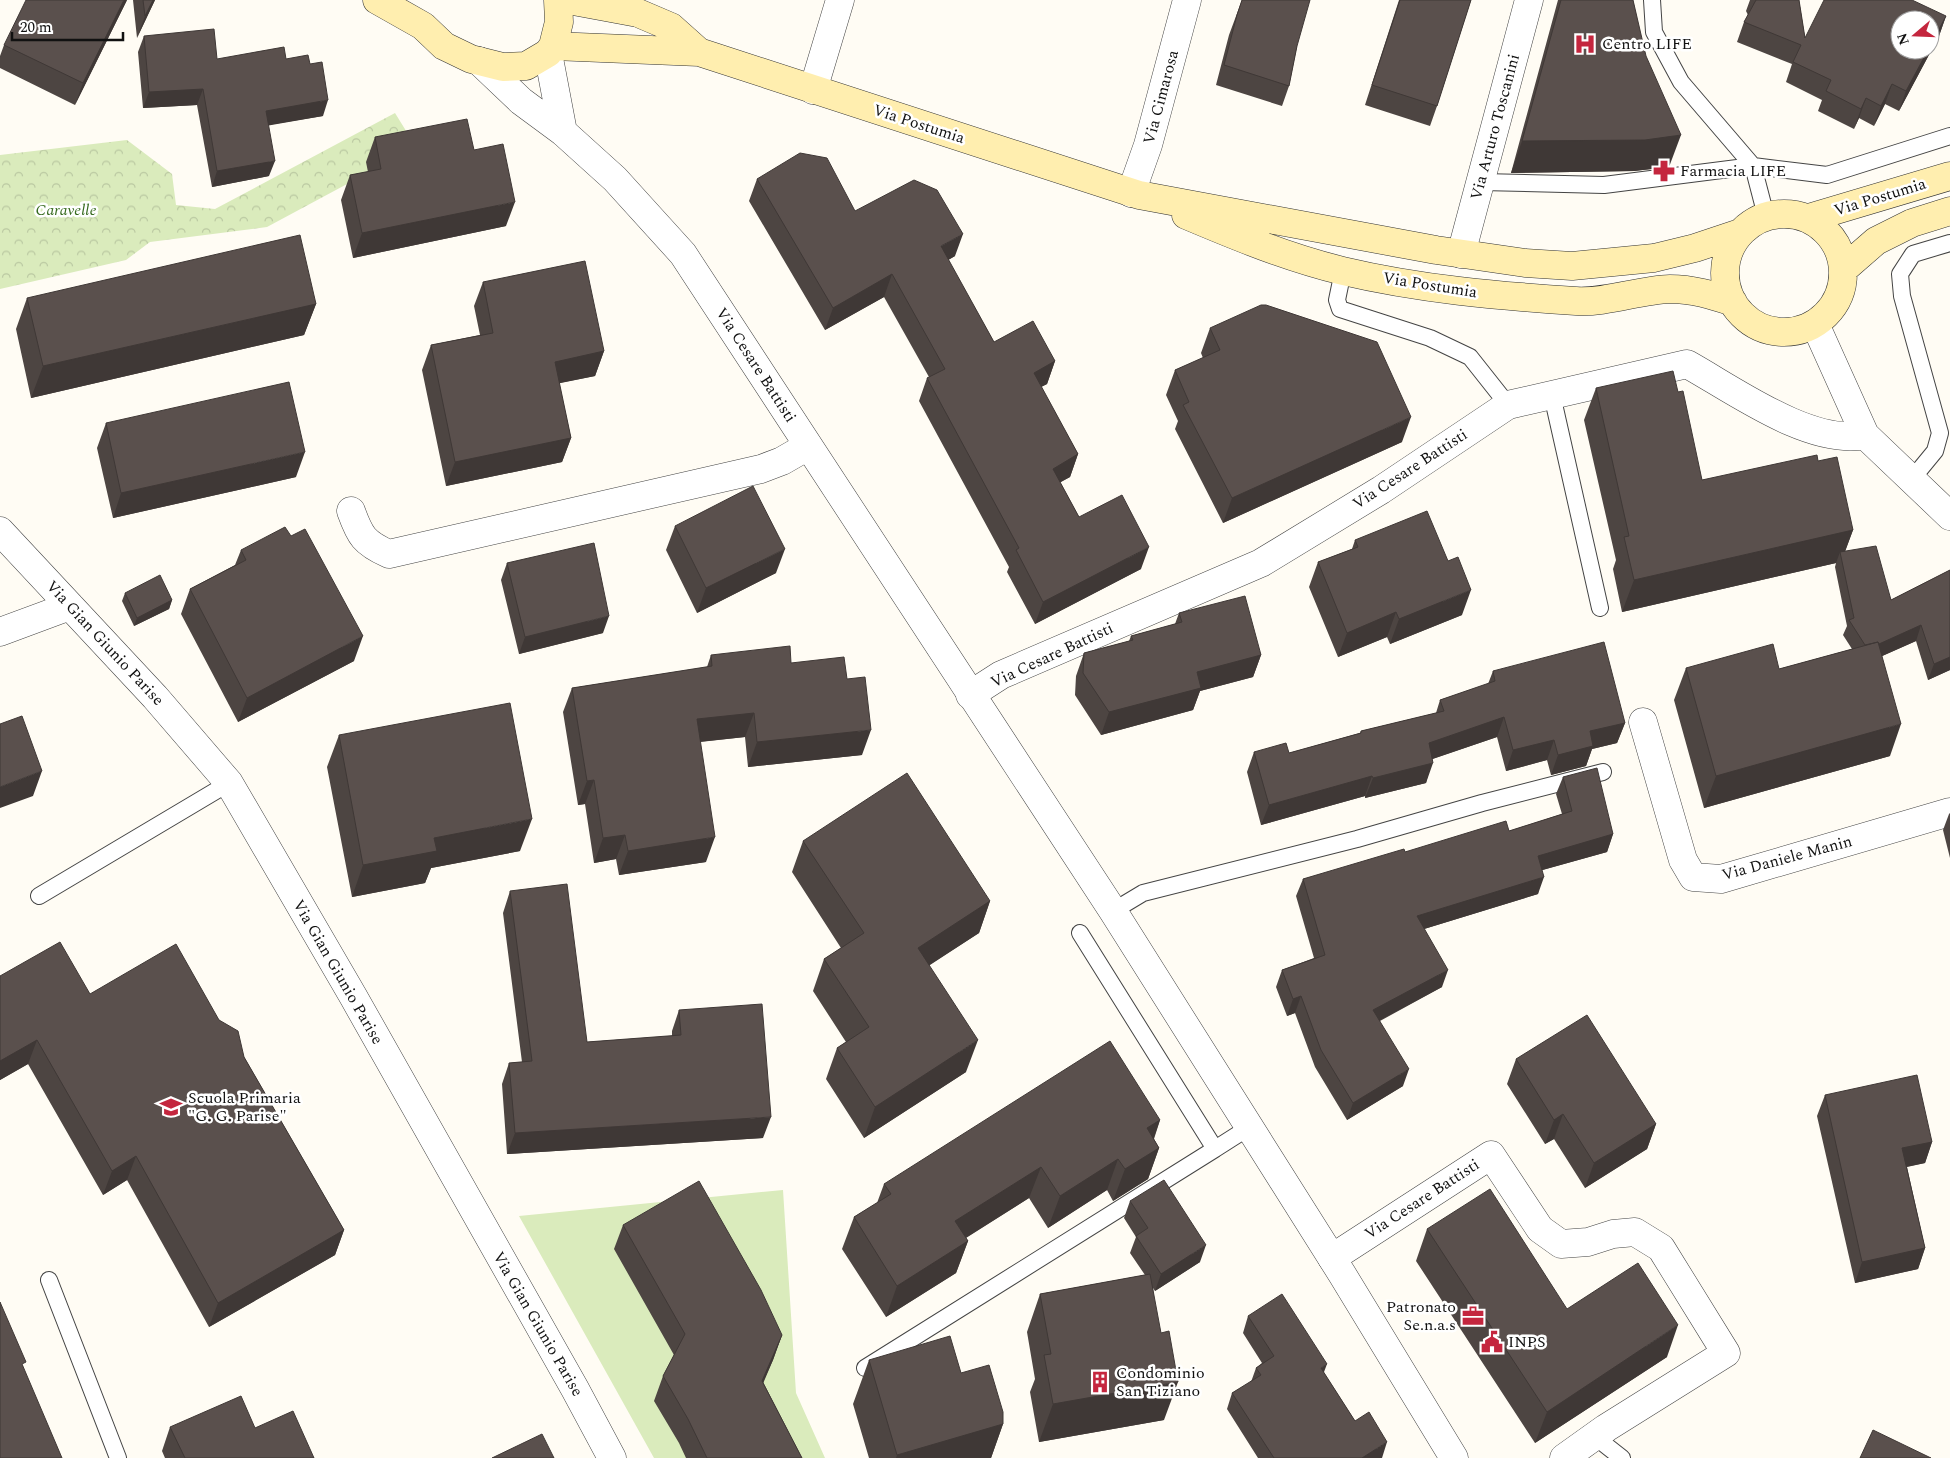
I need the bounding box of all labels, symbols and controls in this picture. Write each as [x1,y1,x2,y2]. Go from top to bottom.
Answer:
scale bar [12,10,124,42]
north arrow [1890,10,1940,60]
text: 20 m [20,16,52,39]
text: N [1891,30,1915,48]
hospital icon: Centro LIFE [1572,31,1598,57]
place label: Centro LIFE [1602,32,1692,56]
street label: Via Cimarosa [1137,47,1185,147]
street label: Via Arturo Toscanini [1464,51,1526,203]
street label: Via Postumia [870,98,968,150]
pharmacy icon: Farmacia LIFE [1651,158,1677,184]
place label: Farmacia LIFE [1680,159,1786,183]
street label: Via Postumia [1831,172,1929,222]
park label: Caravelle [35,198,97,222]
street label: Via Postumia [1381,266,1479,304]
street label: Via Cesare Battisti [710,303,802,427]
street label: Via Cesare Battisti [1348,423,1472,515]
street label: Via Gian Giunio Parise [40,575,170,711]
street label: Via Cesare Battisti [987,616,1117,694]
street label: Via Daniele Manin [1719,829,1855,887]
street label: Via Gian Giunio Parise [287,895,389,1049]
place label: Scuola Primaria "G. G. Parise" [188,1086,301,1128]
school or university icon: Scuola Primaria "G. G. Parise" [158,1094,184,1120]
street label: Via Cesare Battisti [1360,1153,1484,1245]
street label: Via Gian Giunio Parise [487,1247,589,1401]
place label: Patronato Se.n.a.s [1386,1295,1456,1337]
office icon: Patronato Se.n.a.s [1460,1303,1486,1329]
public building icon: INPS [1479,1329,1505,1355]
place label: INPS [1508,1330,1546,1354]
place label: Condominio San Tiziano [1116,1361,1205,1403]
building icon: Condominio San Tiziano [1087,1369,1113,1395]

